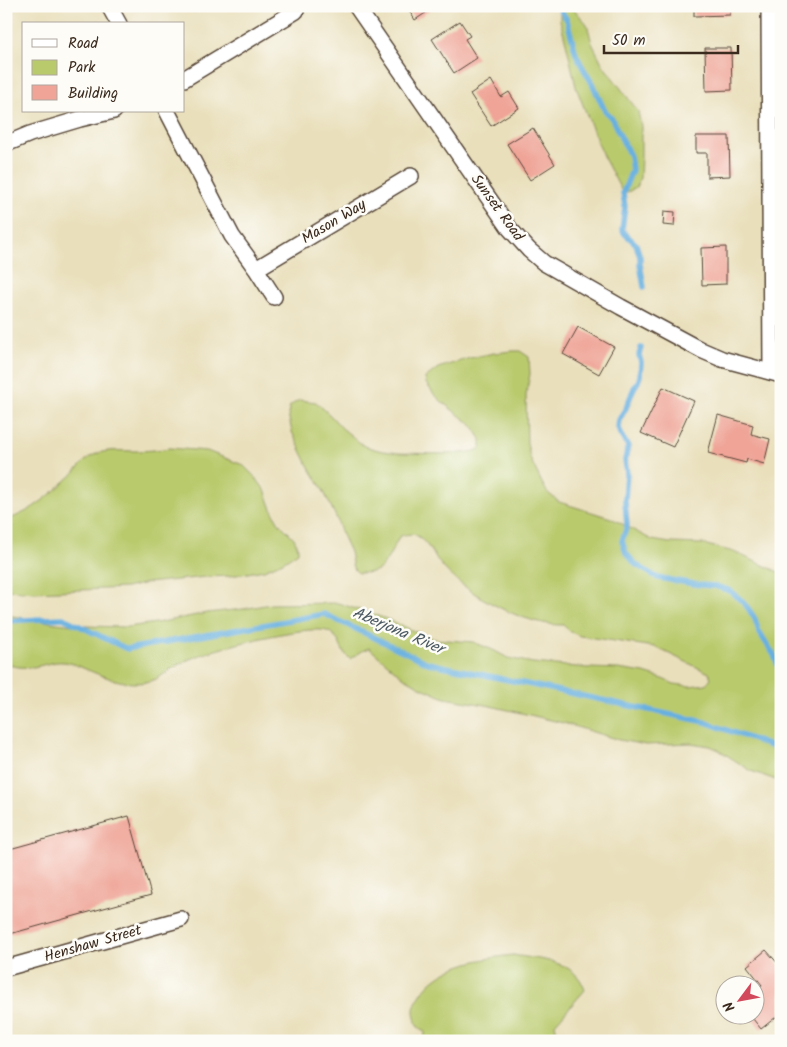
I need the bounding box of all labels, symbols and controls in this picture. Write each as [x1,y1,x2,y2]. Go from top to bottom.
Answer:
legend [22,22,185,112]
scale bar [604,22,738,54]
text: 50 m [612,29,646,53]
text: Road [68,32,99,56]
text: Park [68,56,96,80]
text: Building [68,82,118,106]
street label: Sunset Road [464,169,530,247]
street label: Mason Way [297,193,372,251]
water label: Aberjona River [349,601,451,663]
street label: Henshaw Street [41,919,145,969]
north arrow [714,974,764,1024]
text: N [718,997,741,1016]

